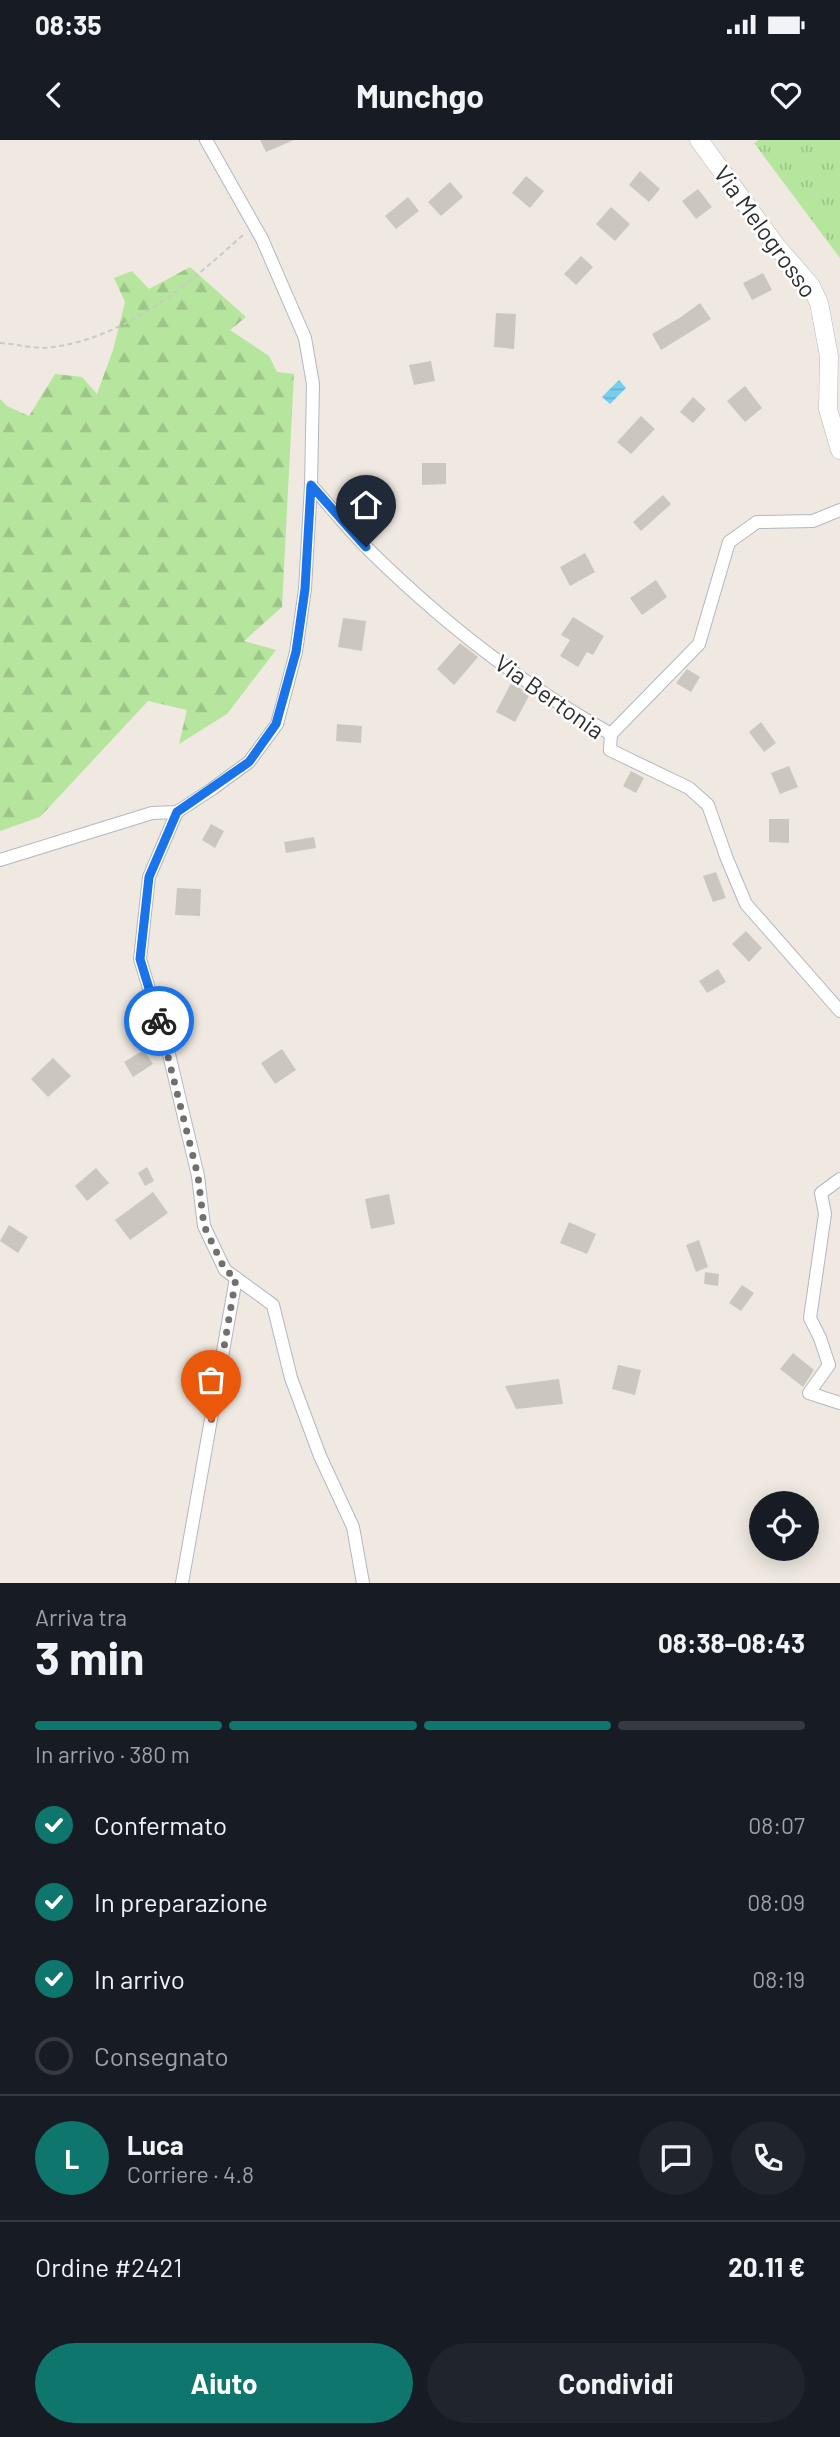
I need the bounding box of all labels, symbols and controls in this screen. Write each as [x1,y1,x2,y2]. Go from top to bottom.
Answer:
text: 08:35 [35,9,101,40]
icon: back [35,76,73,114]
text: Munchgo [356,76,484,114]
icon: heart [767,76,805,114]
street label: Via Melogrosso [708,159,824,303]
pin [336,475,396,547]
icon: home [347,486,385,524]
street label: Via Bertonia [490,648,610,744]
courier [124,986,194,1056]
icon: bike [140,1002,178,1040]
pin [181,1350,241,1422]
icon: bag [192,1361,230,1399]
map controls [749,1491,819,1561]
button: locate [749,1491,819,1561]
text: Arriva tra [35,1603,127,1631]
text: 08:38–08:43 [658,1627,805,1658]
text: 3 min [35,1629,144,1684]
text: In arrivo · 380 m [35,1740,190,1768]
icon: check [35,1806,73,1844]
text: Confermato [94,1809,227,1840]
text: 08:07 [748,1811,805,1839]
icon: check [35,1883,73,1921]
text: In preparazione [94,1886,268,1917]
text: 08:09 [747,1888,805,1916]
icon: check [35,1960,73,1998]
text: In arrivo [94,1963,185,1994]
text: 08:19 [752,1965,805,1993]
text: Consegnato [94,2040,229,2071]
button: chat [639,2121,713,2195]
button: phone [731,2121,805,2195]
text: Luca [127,2129,184,2160]
text: L [65,2143,79,2174]
text: Corriere · 4.8 [127,2160,254,2188]
text: Ordine #2421 [35,2251,182,2282]
text: 20.11 € [728,2251,805,2282]
button: Aiuto [35,2343,413,2423]
button: Condividi [427,2343,805,2423]

